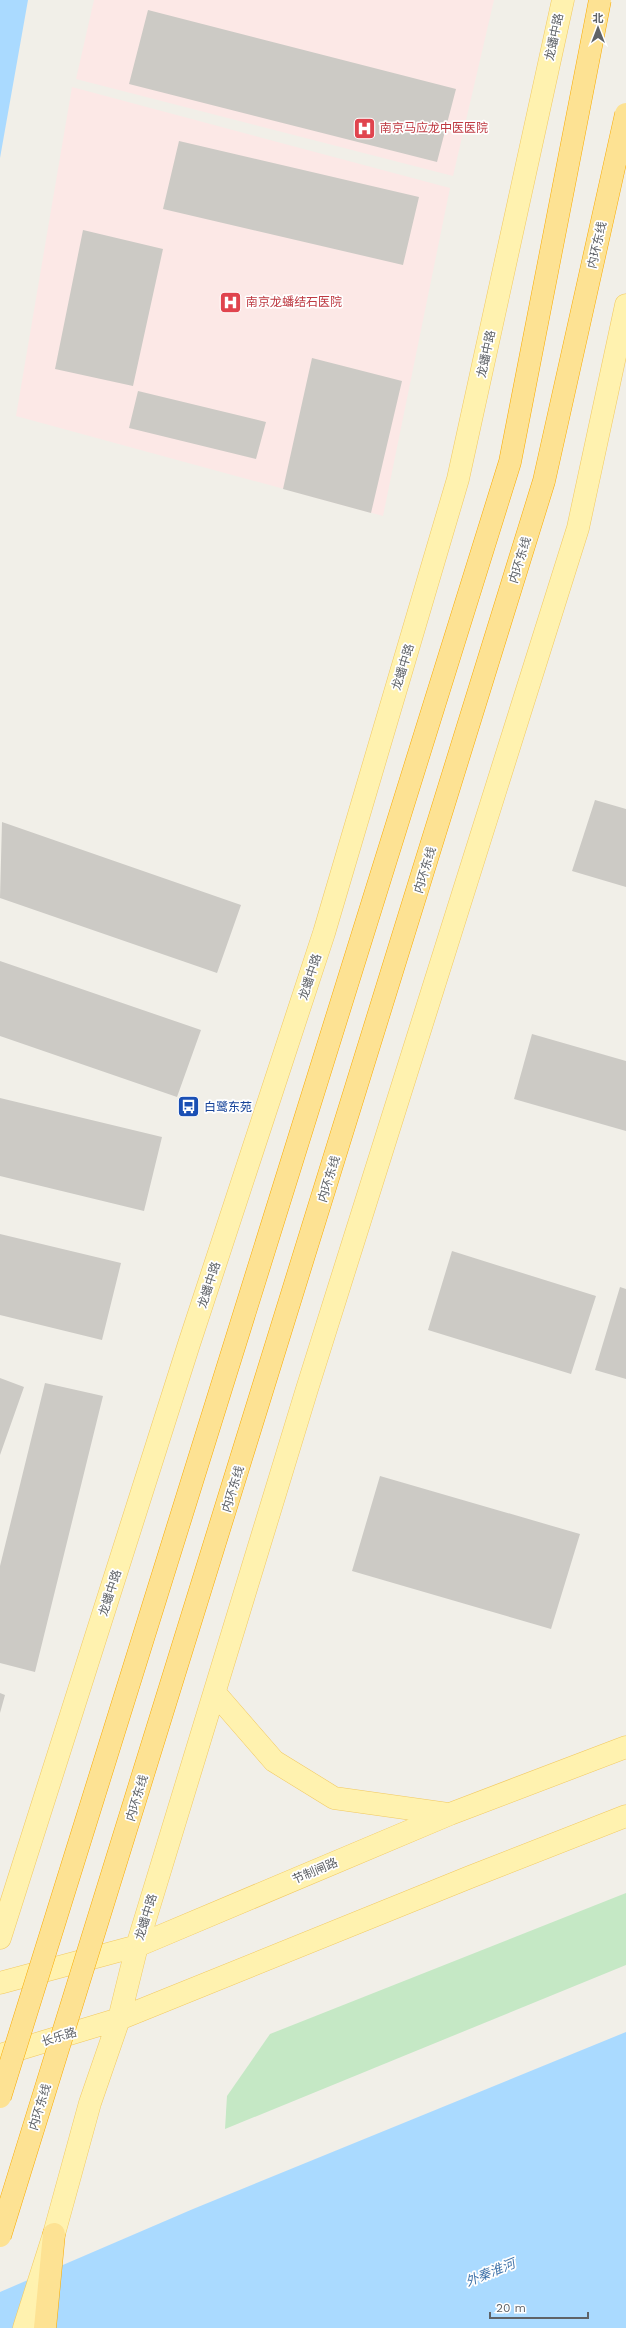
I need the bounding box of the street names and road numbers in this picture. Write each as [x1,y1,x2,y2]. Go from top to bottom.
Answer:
street label: 龙蟠中路 [542,12,566,62]
street label: 内环东线 [585,220,609,270]
street label: 龙蟠中路 [474,329,498,379]
street label: 内环东线 [506,535,534,585]
street label: 龙蟠中路 [389,642,417,692]
street label: 内环东线 [411,845,439,895]
street label: 龙蟠中路 [296,952,324,1002]
street label: 内环东线 [315,1154,343,1204]
street label: 龙蟠中路 [195,1260,223,1310]
street label: 内环东线 [219,1464,247,1514]
street label: 龙蟠中路 [96,1568,124,1618]
street label: 内环东线 [123,1773,151,1823]
street label: 节制闸路 [290,1855,340,1887]
street label: 龙蟠中路 [132,1892,160,1942]
street label: 长乐路 [40,2025,78,2049]
street label: 内环东线 [26,2082,54,2132]

